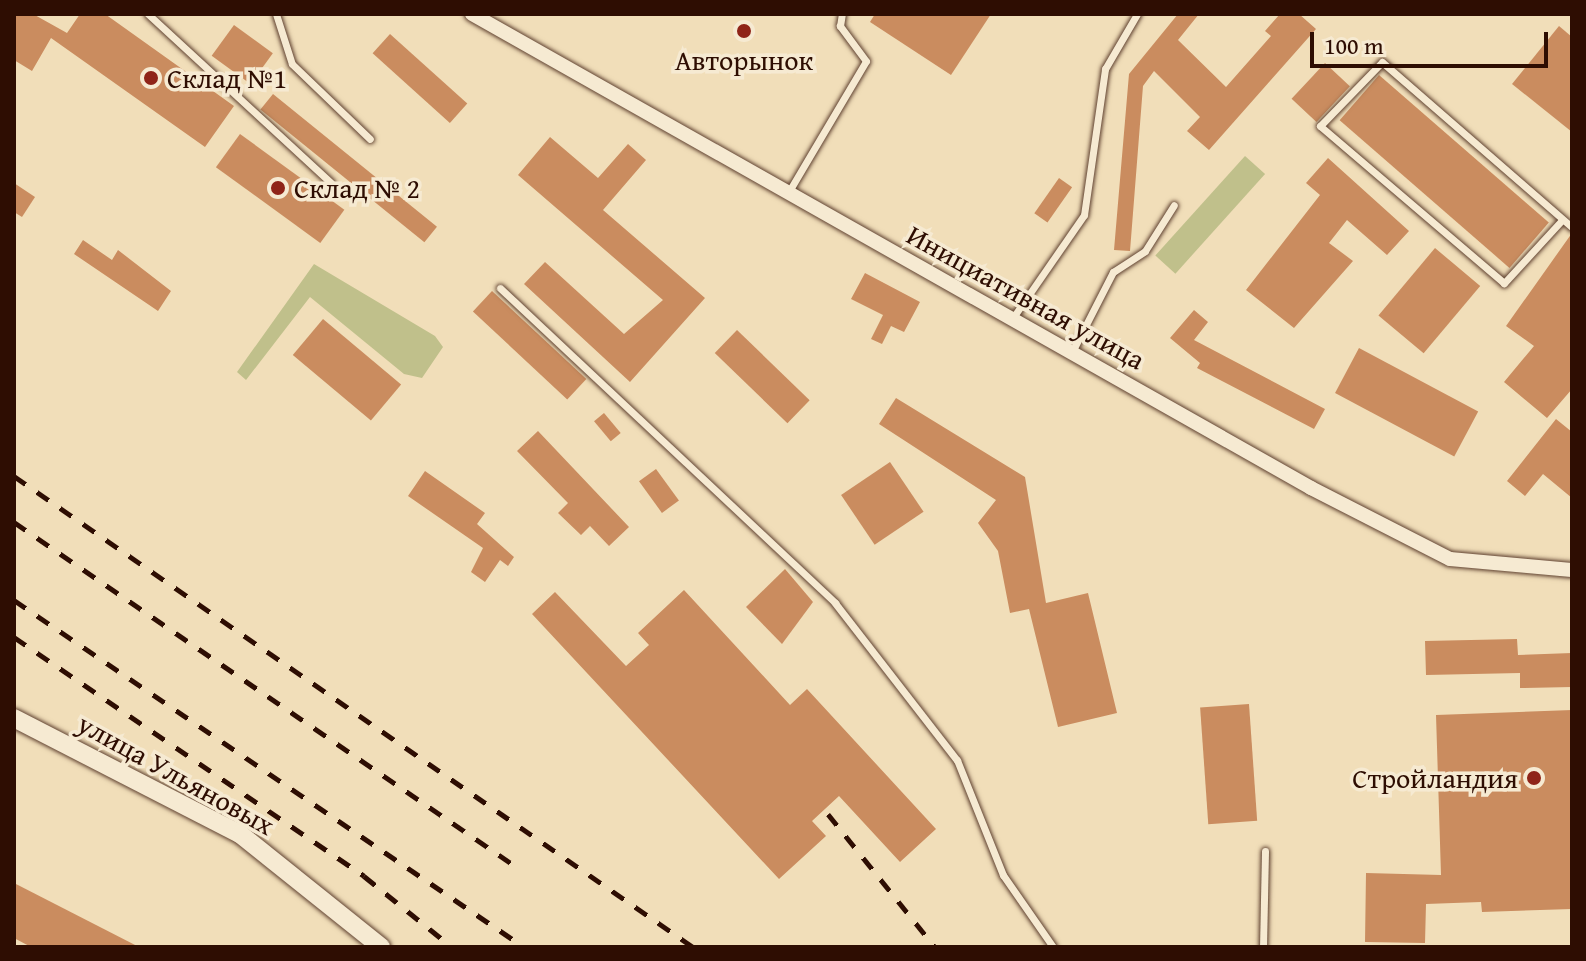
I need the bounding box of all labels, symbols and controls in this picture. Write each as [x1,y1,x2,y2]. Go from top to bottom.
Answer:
scale bar [1314,16,1552,66]
marker: Авторынок [735,22,753,40]
text: 100 m [1324,28,1384,63]
place label: Авторынок [675,43,813,77]
place label: Склад №1 [167,61,287,95]
marker: Склад №1 [142,69,160,87]
place label: Склад № 2 [294,171,420,205]
marker: Склад № 2 [269,179,287,197]
street label: Инициативная улица [901,218,1151,376]
street label: улица Ульяновых [72,706,280,842]
place label: Стройландия [1352,761,1518,795]
marker: Стройландия [1525,769,1543,787]

